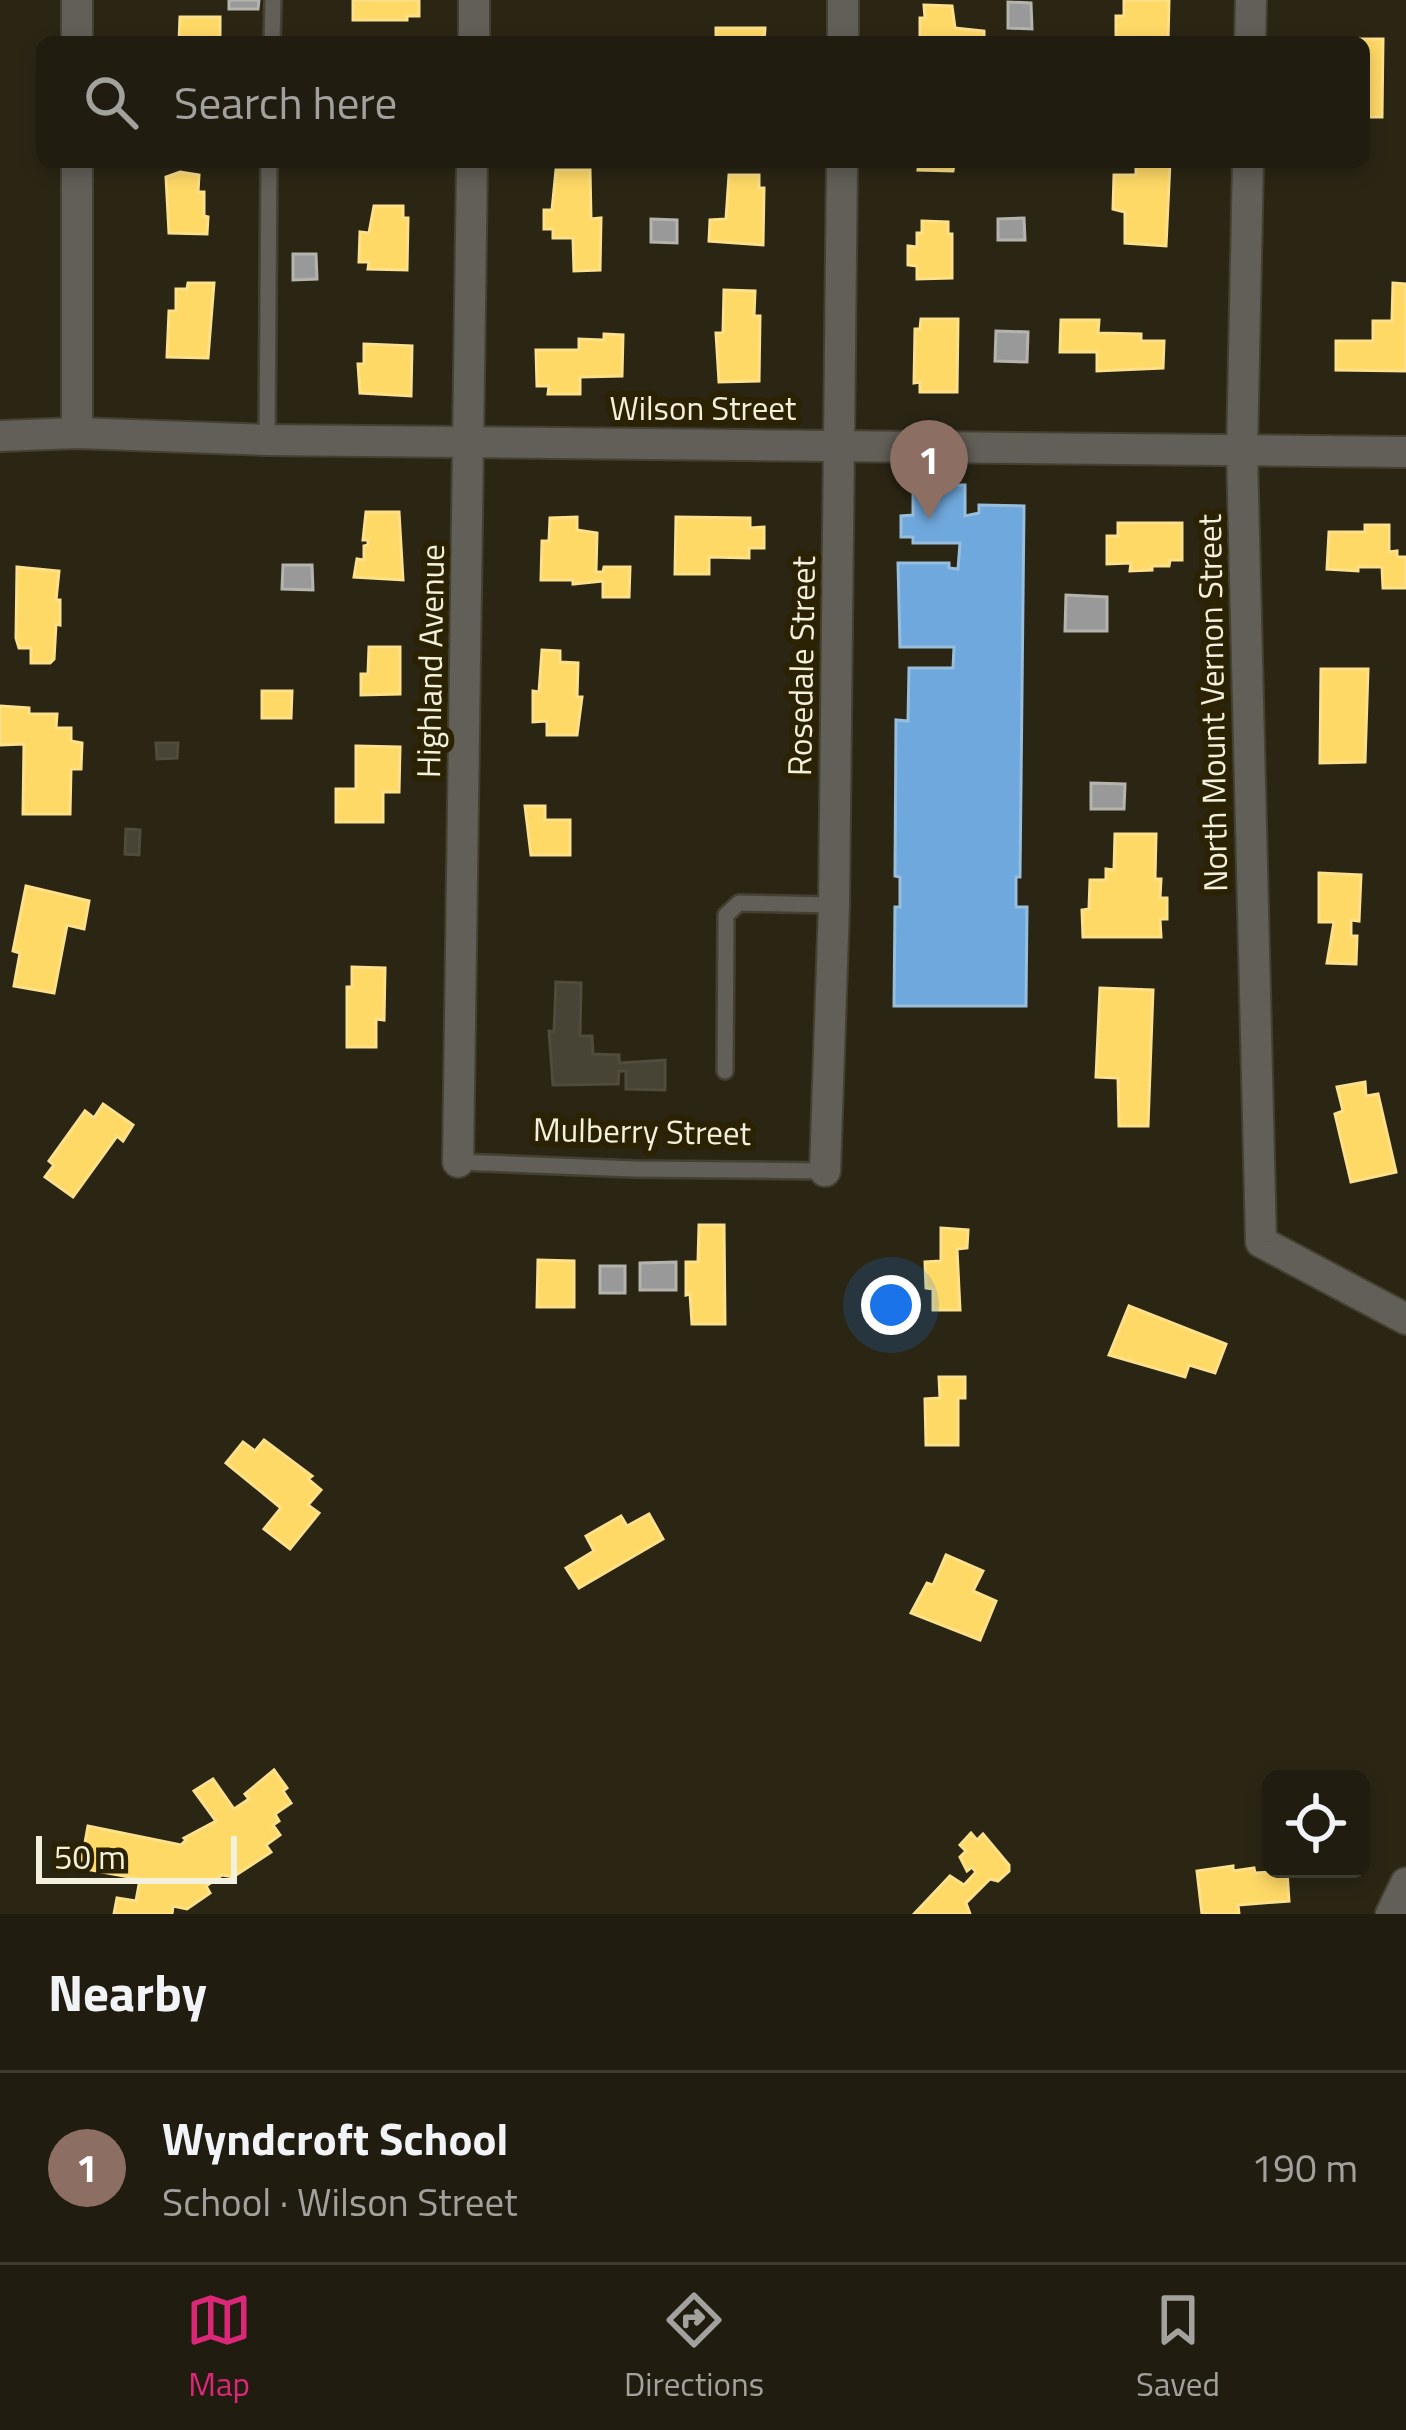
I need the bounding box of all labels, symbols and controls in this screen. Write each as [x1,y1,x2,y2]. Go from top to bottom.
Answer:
search box [36,36,1370,168]
text: Search here [174,68,397,136]
icon: search [78,69,144,135]
street label: Wilson Street [610,383,797,433]
pin: 1 [890,420,968,519]
street label: North Mount Vernon Street [1184,513,1240,892]
street label: Highland Avenue [403,544,457,778]
street label: Rosedale Street [774,555,828,776]
street label: Mulberry Street [533,1104,752,1158]
your location [861,1275,921,1335]
map controls [1262,1770,1370,1878]
button: locate [1262,1770,1370,1878]
scale bar [36,1830,237,1883]
text: 50 m [54,1832,126,1882]
text: Nearby [48,1953,207,2031]
text: Wyndcroft School [162,2104,509,2172]
text: 1 [76,2138,98,2197]
text: 190 m [1251,2138,1358,2197]
text: School · Wilson Street [162,2172,518,2231]
tab: Map [186,2287,252,2409]
tab: Directions [624,2287,764,2409]
tab: Saved [1136,2287,1220,2409]

